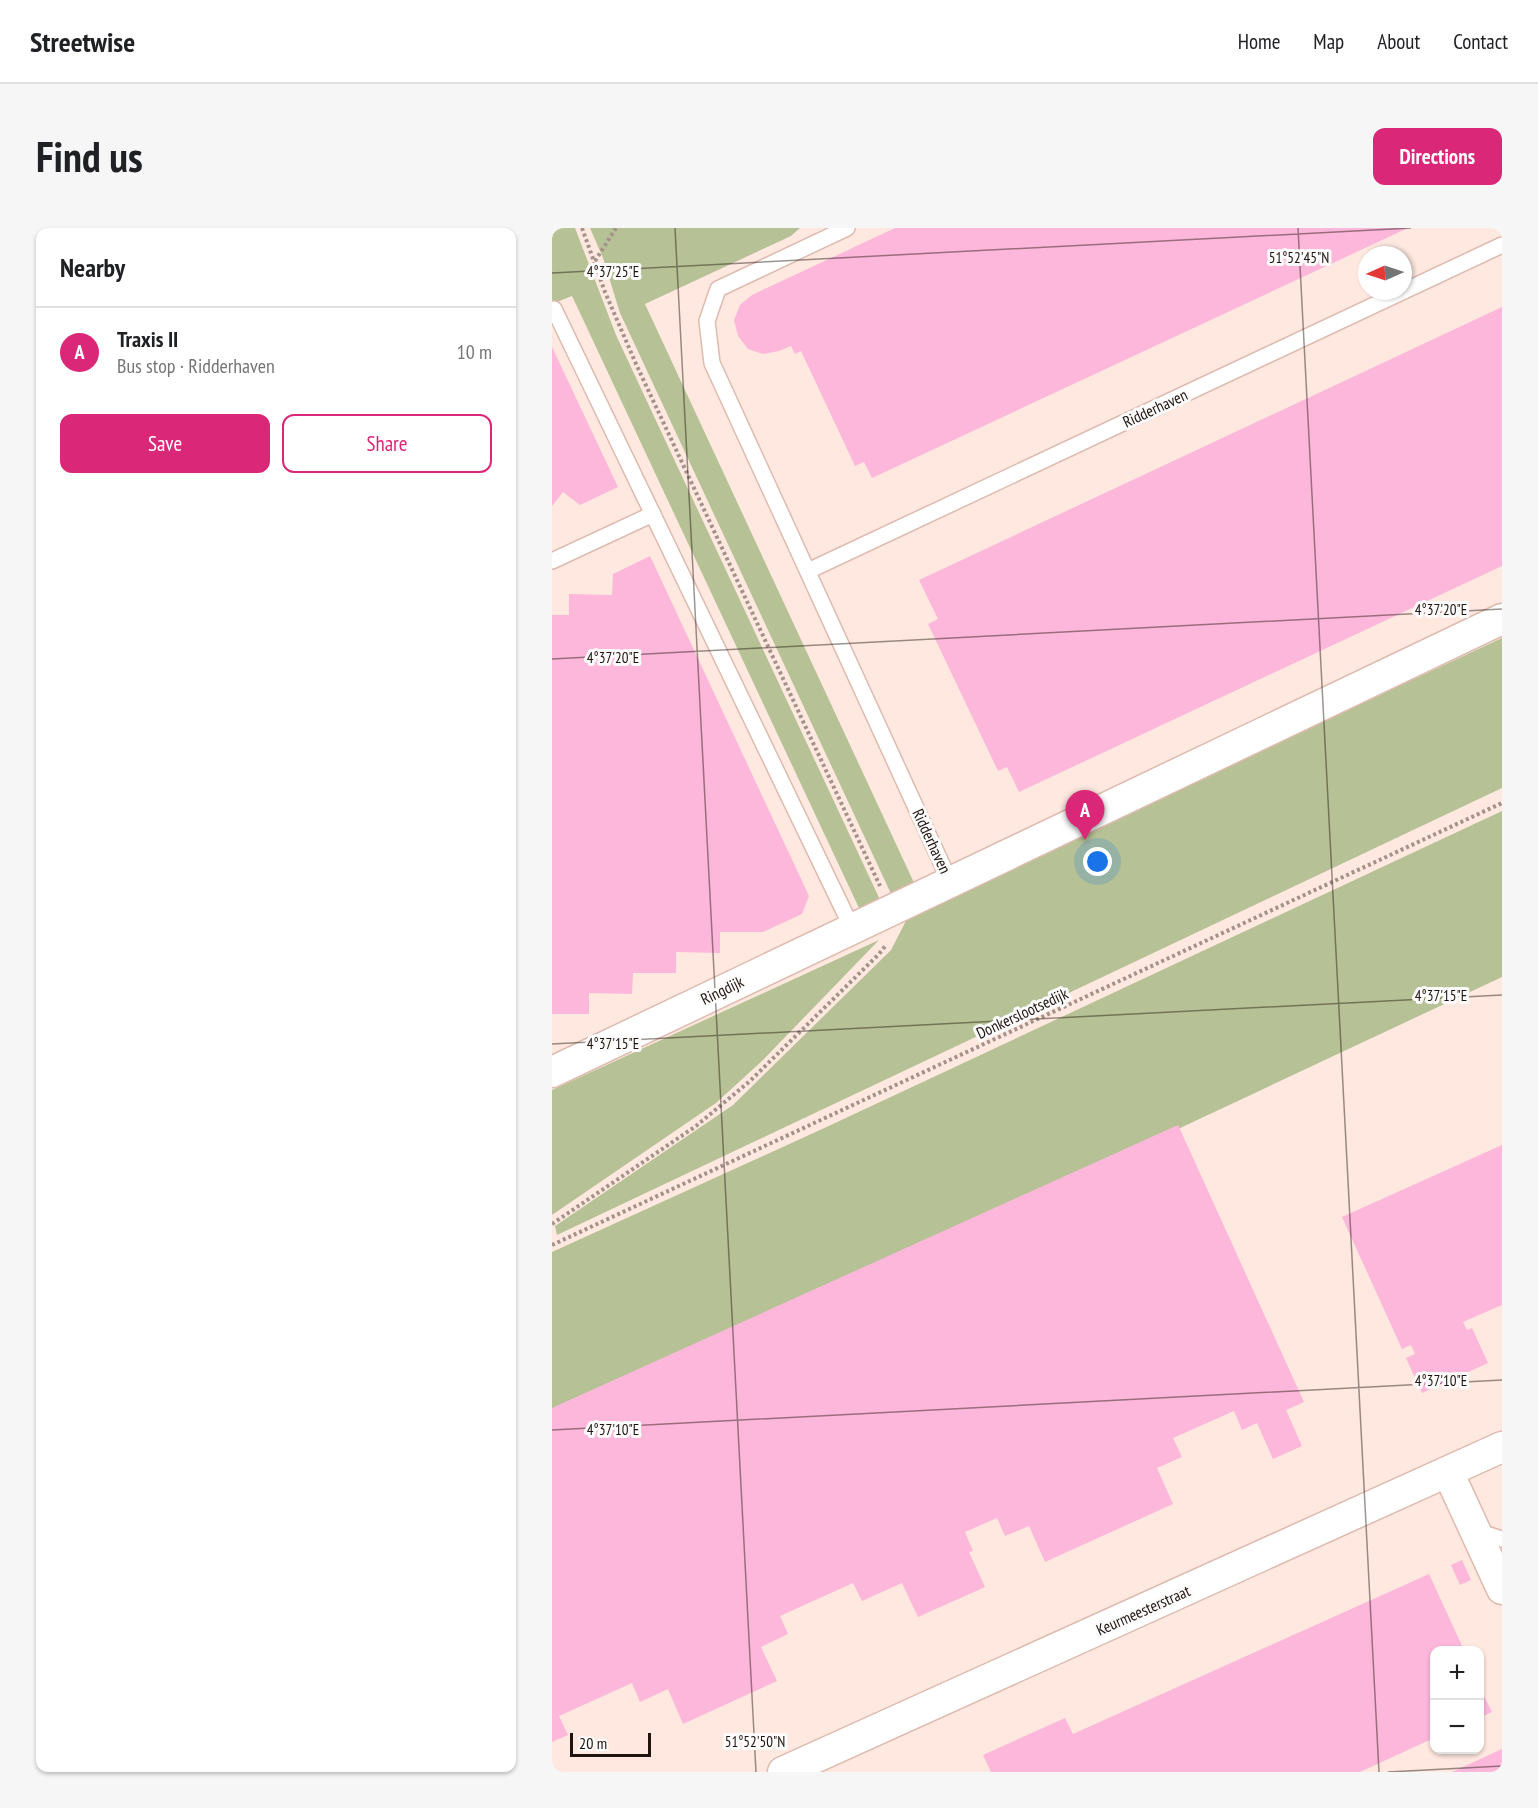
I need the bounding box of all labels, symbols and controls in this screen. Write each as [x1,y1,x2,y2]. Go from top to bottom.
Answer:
text: Streetwise [30,23,135,60]
text: Home [1238,28,1280,55]
text: Map [1313,28,1344,55]
text: About [1377,28,1420,55]
text: Contact [1453,28,1508,55]
button: Directions [1373,128,1502,185]
text: Find us [36,129,143,184]
north arrow [1358,246,1412,300]
text: 51°52'45"N [1269,248,1329,267]
text: Nearby [60,251,125,284]
text: 4°37'25"E [587,262,639,281]
text: Traxis II [117,325,178,353]
text: A [74,339,85,365]
text: 10 m [457,339,492,365]
text: Bus stop · Ridderhaven [117,353,275,379]
street label: Ridderhaven [1119,384,1191,432]
button: Save [60,414,270,473]
button: Share [282,414,492,473]
text: 4°37'20"E [1415,600,1467,619]
text: 4°37'20"E [587,648,639,667]
pin: A [1066,790,1104,840]
street label: Ridderhaven [908,805,956,877]
your location [1083,847,1112,876]
street label: Ringdijk [697,971,747,1009]
street label: Donkerslootsedijk [973,983,1072,1043]
text: 4°37'15"E [1415,986,1467,1005]
text: 4°37'15"E [587,1034,639,1053]
text: 4°37'10"E [1415,1371,1467,1390]
text: 4°37'10"E [587,1420,639,1439]
street label: Keurmeesterstraat [1093,1580,1194,1640]
map controls [1430,1646,1484,1754]
button: + [1430,1646,1484,1700]
button: − [1430,1700,1484,1754]
scale bar [570,1730,651,1758]
text: 51°52'50"N [725,1732,785,1751]
text: 20 m [579,1733,607,1753]

